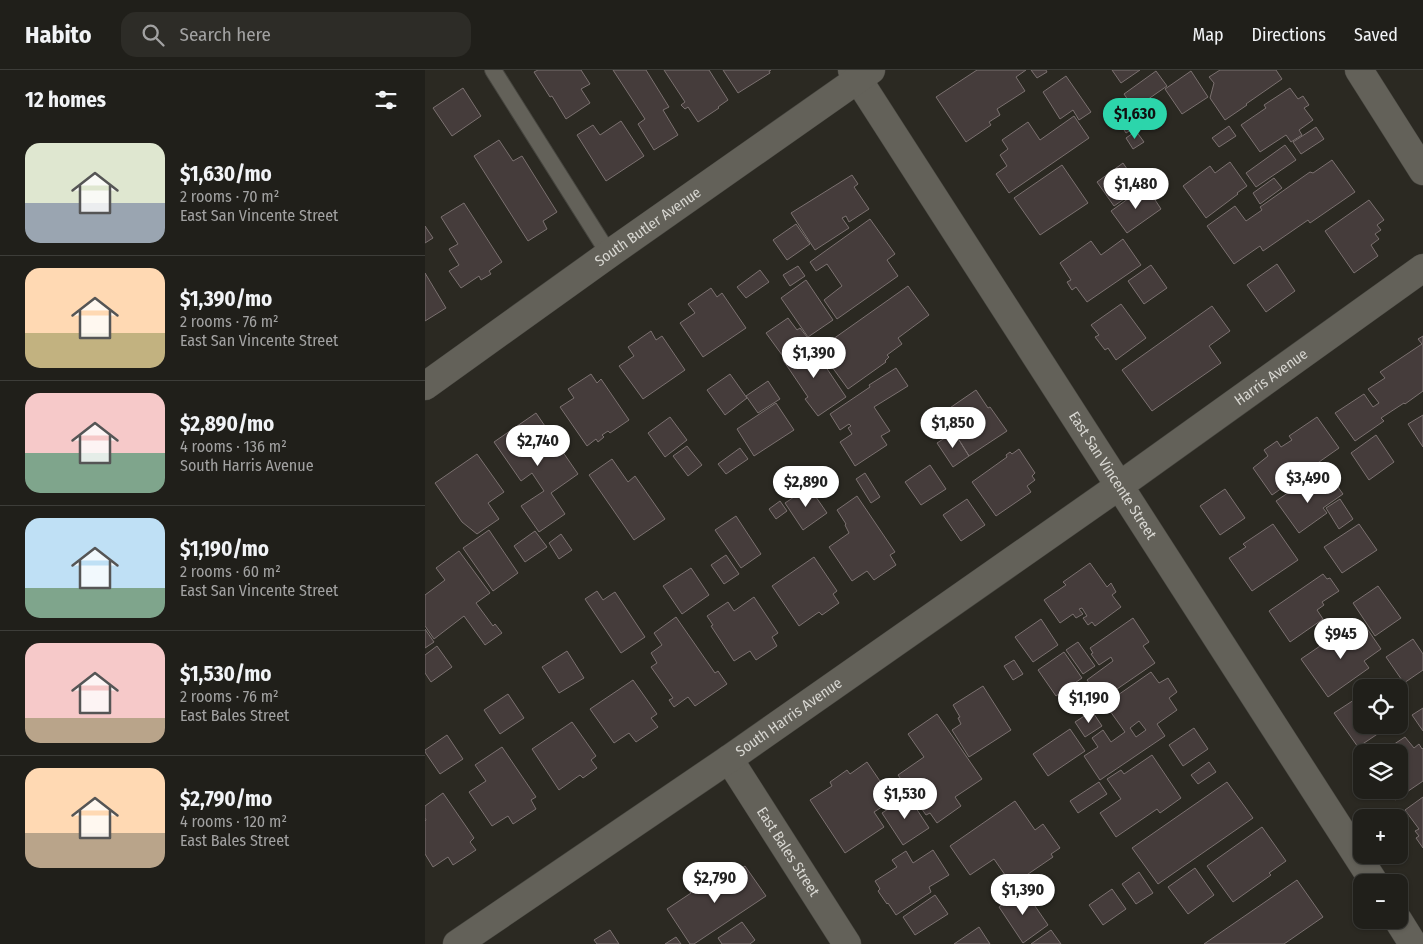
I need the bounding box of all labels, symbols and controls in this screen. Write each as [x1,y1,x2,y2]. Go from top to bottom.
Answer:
search box [121,12,471,57]
text: Habito [25,21,91,49]
icon: search [139,21,167,49]
text: Search here [179,23,271,46]
text: Map [1192,24,1224,46]
text: Directions [1252,24,1326,46]
text: Saved [1354,24,1398,46]
icon: filters [372,86,400,114]
text: 12 homes [25,87,106,113]
pin: $1,630 [1094,98,1176,140]
text: $1,630 [1114,104,1156,123]
text: $1,630/mo [180,161,272,187]
icon: home [65,163,125,223]
pin: $1,480 [1095,168,1177,210]
text: $1,480 [1115,174,1157,193]
street label: South Butler Avenue [591,183,704,270]
text: 2 rooms · 70 m² [180,187,279,206]
text: East San Vincente Street [180,206,338,225]
text: $1,390/mo [180,286,272,312]
icon: home [65,288,125,348]
text: 2 rooms · 76 m² [180,312,279,331]
text: East San Vincente Street [180,331,338,350]
pin: $1,390 [773,336,855,379]
text: $1,390 [793,343,835,362]
street label: Harris Avenue [1231,345,1311,409]
pin: $1,850 [912,406,994,449]
street label: East San Vincente Street [1065,408,1160,543]
text: $2,890/mo [180,411,274,437]
icon: home [65,413,125,473]
text: $1,850 [932,413,974,432]
pin: $2,740 [497,424,579,467]
text: $2,740 [517,431,559,450]
text: 4 rooms · 136 m² [180,437,287,456]
text: South Harris Avenue [180,456,314,475]
pin: $3,490 [1267,462,1349,504]
pin: $2,890 [765,466,847,508]
text: $3,490 [1286,468,1330,487]
text: $2,890 [784,472,828,491]
text: $1,190/mo [180,536,269,562]
icon: home [65,538,125,598]
text: 2 rooms · 60 m² [180,562,281,581]
text: East San Vincente Street [180,581,338,600]
pin: $945 [1311,618,1371,660]
text: $945 [1325,624,1357,643]
text: $1,530/mo [180,661,272,687]
icon: home [65,663,125,723]
street label: South Harris Avenue [732,674,845,760]
map controls [1353,679,1408,929]
button: locate [1353,679,1408,734]
pin: $1,190 [1048,682,1130,724]
text: 2 rooms · 76 m² [180,687,279,706]
text: $1,190 [1069,688,1109,707]
text: East Bales Street [180,706,289,725]
button: layers [1353,744,1408,799]
pin: $1,530 [864,778,946,820]
text: $1,530 [884,784,926,803]
text: $2,790/mo [180,786,272,812]
icon: home [65,788,125,848]
street label: East Bales Street [753,804,823,900]
button: + [1353,809,1408,864]
text: 4 rooms · 120 m² [180,812,287,831]
text: East Bales Street [180,831,289,850]
pin: $2,790 [674,862,756,904]
text: $2,790 [694,868,736,887]
pin: $1,390 [982,874,1064,916]
button: − [1353,874,1408,929]
text: $1,390 [1002,880,1044,899]

